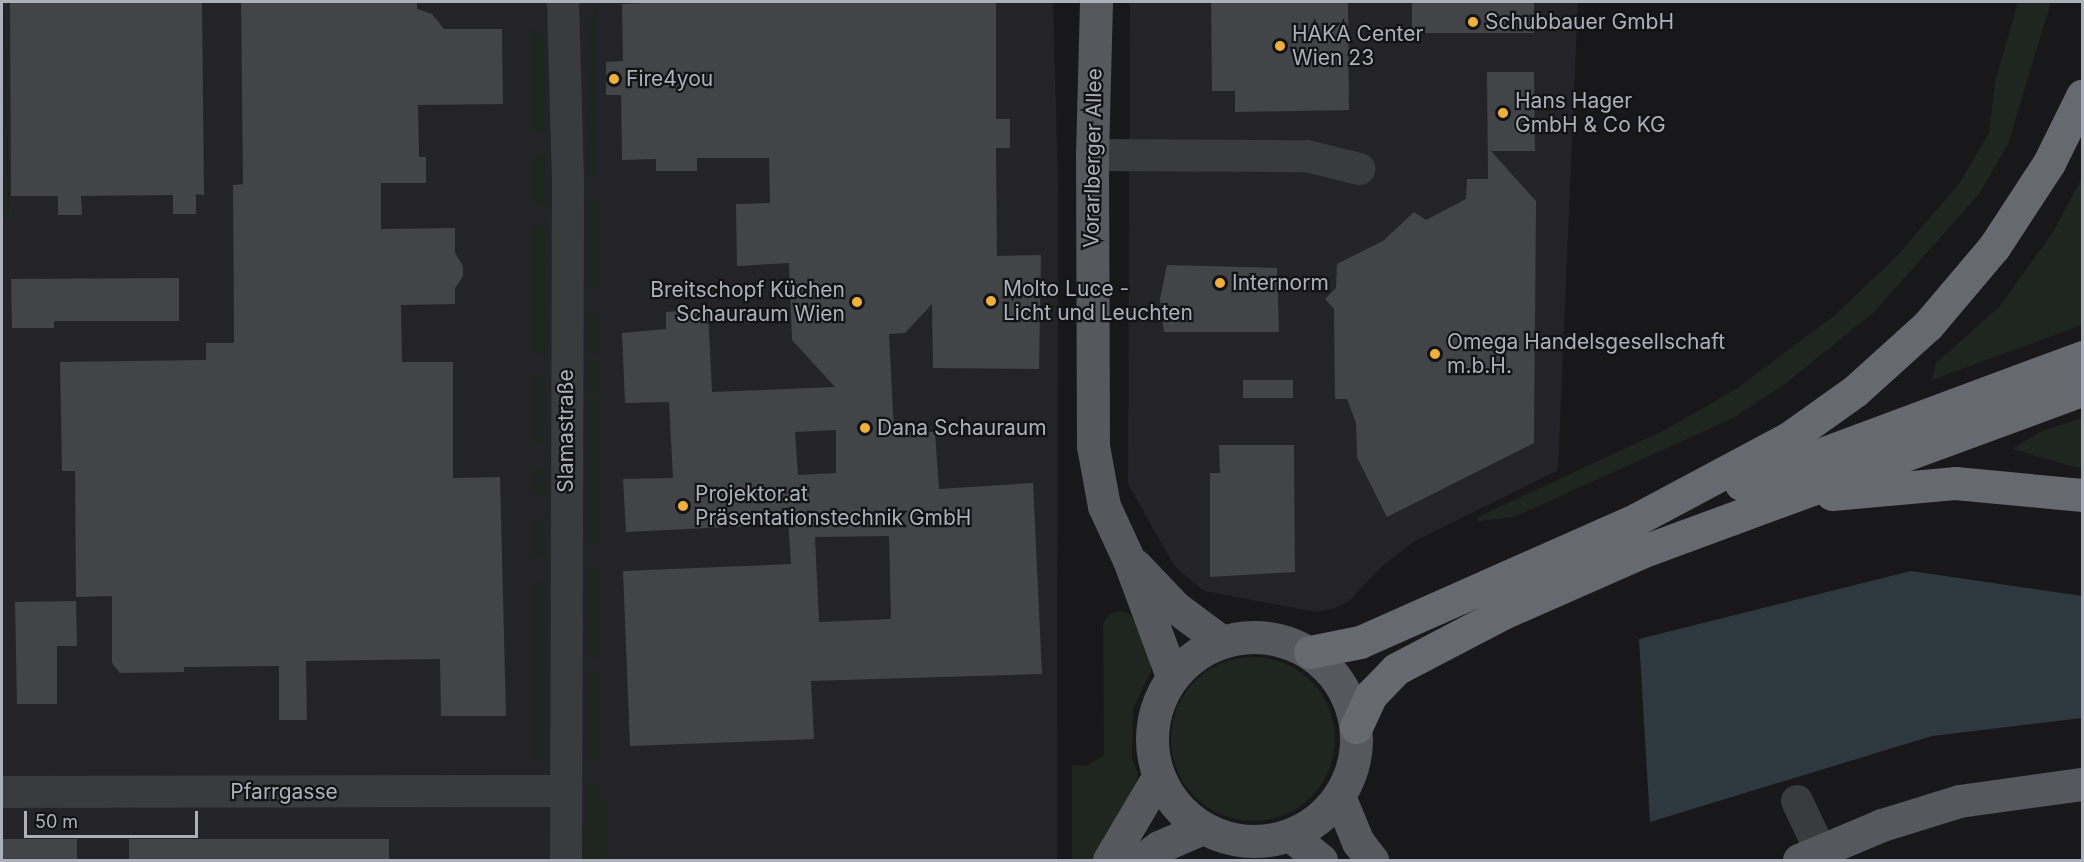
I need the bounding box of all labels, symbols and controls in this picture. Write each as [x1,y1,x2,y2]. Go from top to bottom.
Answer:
place label: Schubbauer GmbH [1485,9,1674,35]
marker: Schubbauer GmbH [1466,15,1480,29]
place label: HAKA Center Wien 23 [1292,21,1423,71]
marker: HAKA Center Wien 23 [1273,39,1287,53]
place label: Fire4you [626,66,713,92]
street label: Vorarlberger Allee [1079,68,1107,248]
marker: Fire4you [607,72,621,86]
place label: Hans Hager GmbH & Co KG [1515,88,1666,138]
marker: Hans Hager GmbH & Co KG [1496,106,1510,120]
place label: Internorm [1232,270,1329,296]
place label: Molto Luce - Licht und Leuchten [1003,276,1193,326]
marker: Internorm [1213,276,1227,290]
place label: Breitschopf Küchen Schauraum Wien [650,277,845,327]
marker: Molto Luce - Licht und Leuchten [984,294,998,308]
marker: Breitschopf Küchen Schauraum Wien [850,295,864,309]
place label: Omega Handelsgesellschaft m.b.H. [1447,329,1725,379]
marker: Omega Handelsgesellschaft m.b.H. [1428,347,1442,361]
street label: Slamastraße [553,369,579,493]
place label: Dana Schauraum [877,415,1047,441]
marker: Dana Schauraum [858,421,872,435]
place label: Projektor.at Präsentationstechnik GmbH [695,481,971,531]
marker: Projektor.at Präsentationstechnik GmbH [676,499,690,513]
street label: Pfarrgasse [230,779,338,805]
scale bar [27,799,201,837]
text: 50 m [35,811,78,832]

